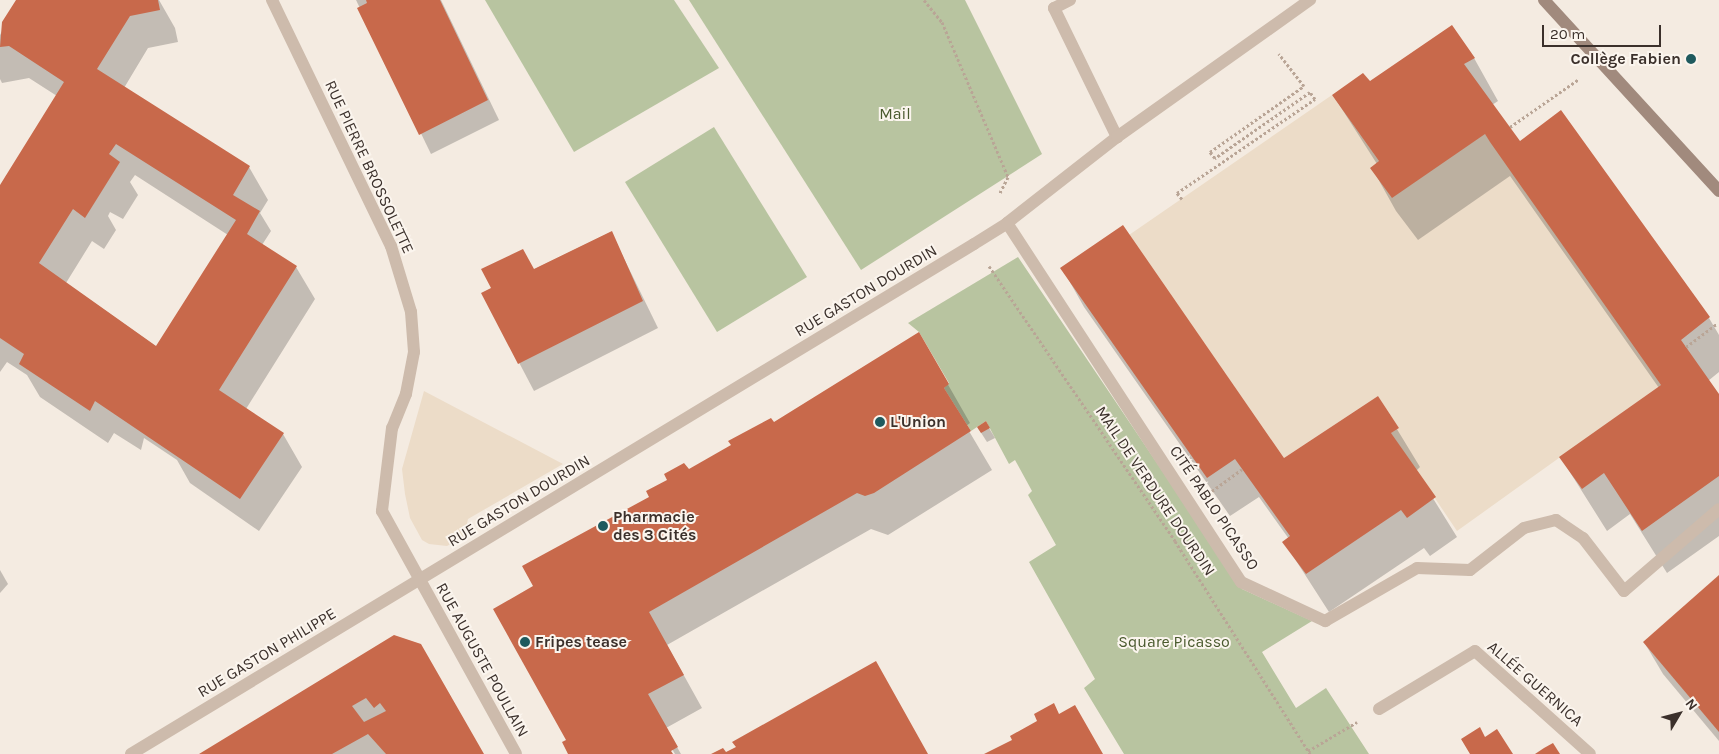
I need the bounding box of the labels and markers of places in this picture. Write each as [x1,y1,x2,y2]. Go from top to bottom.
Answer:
place label: Collège Fabien [1571,49,1681,69]
marker: Collège Fabien [1685,53,1697,65]
place label: L'Union [890,412,946,432]
marker: L'Union [874,416,886,428]
place label: Pharmacie des 3 Cités [613,507,696,545]
marker: Pharmacie des 3 Cités [597,520,609,532]
place label: Fripes tease [535,632,627,652]
marker: Fripes tease [519,636,531,648]

